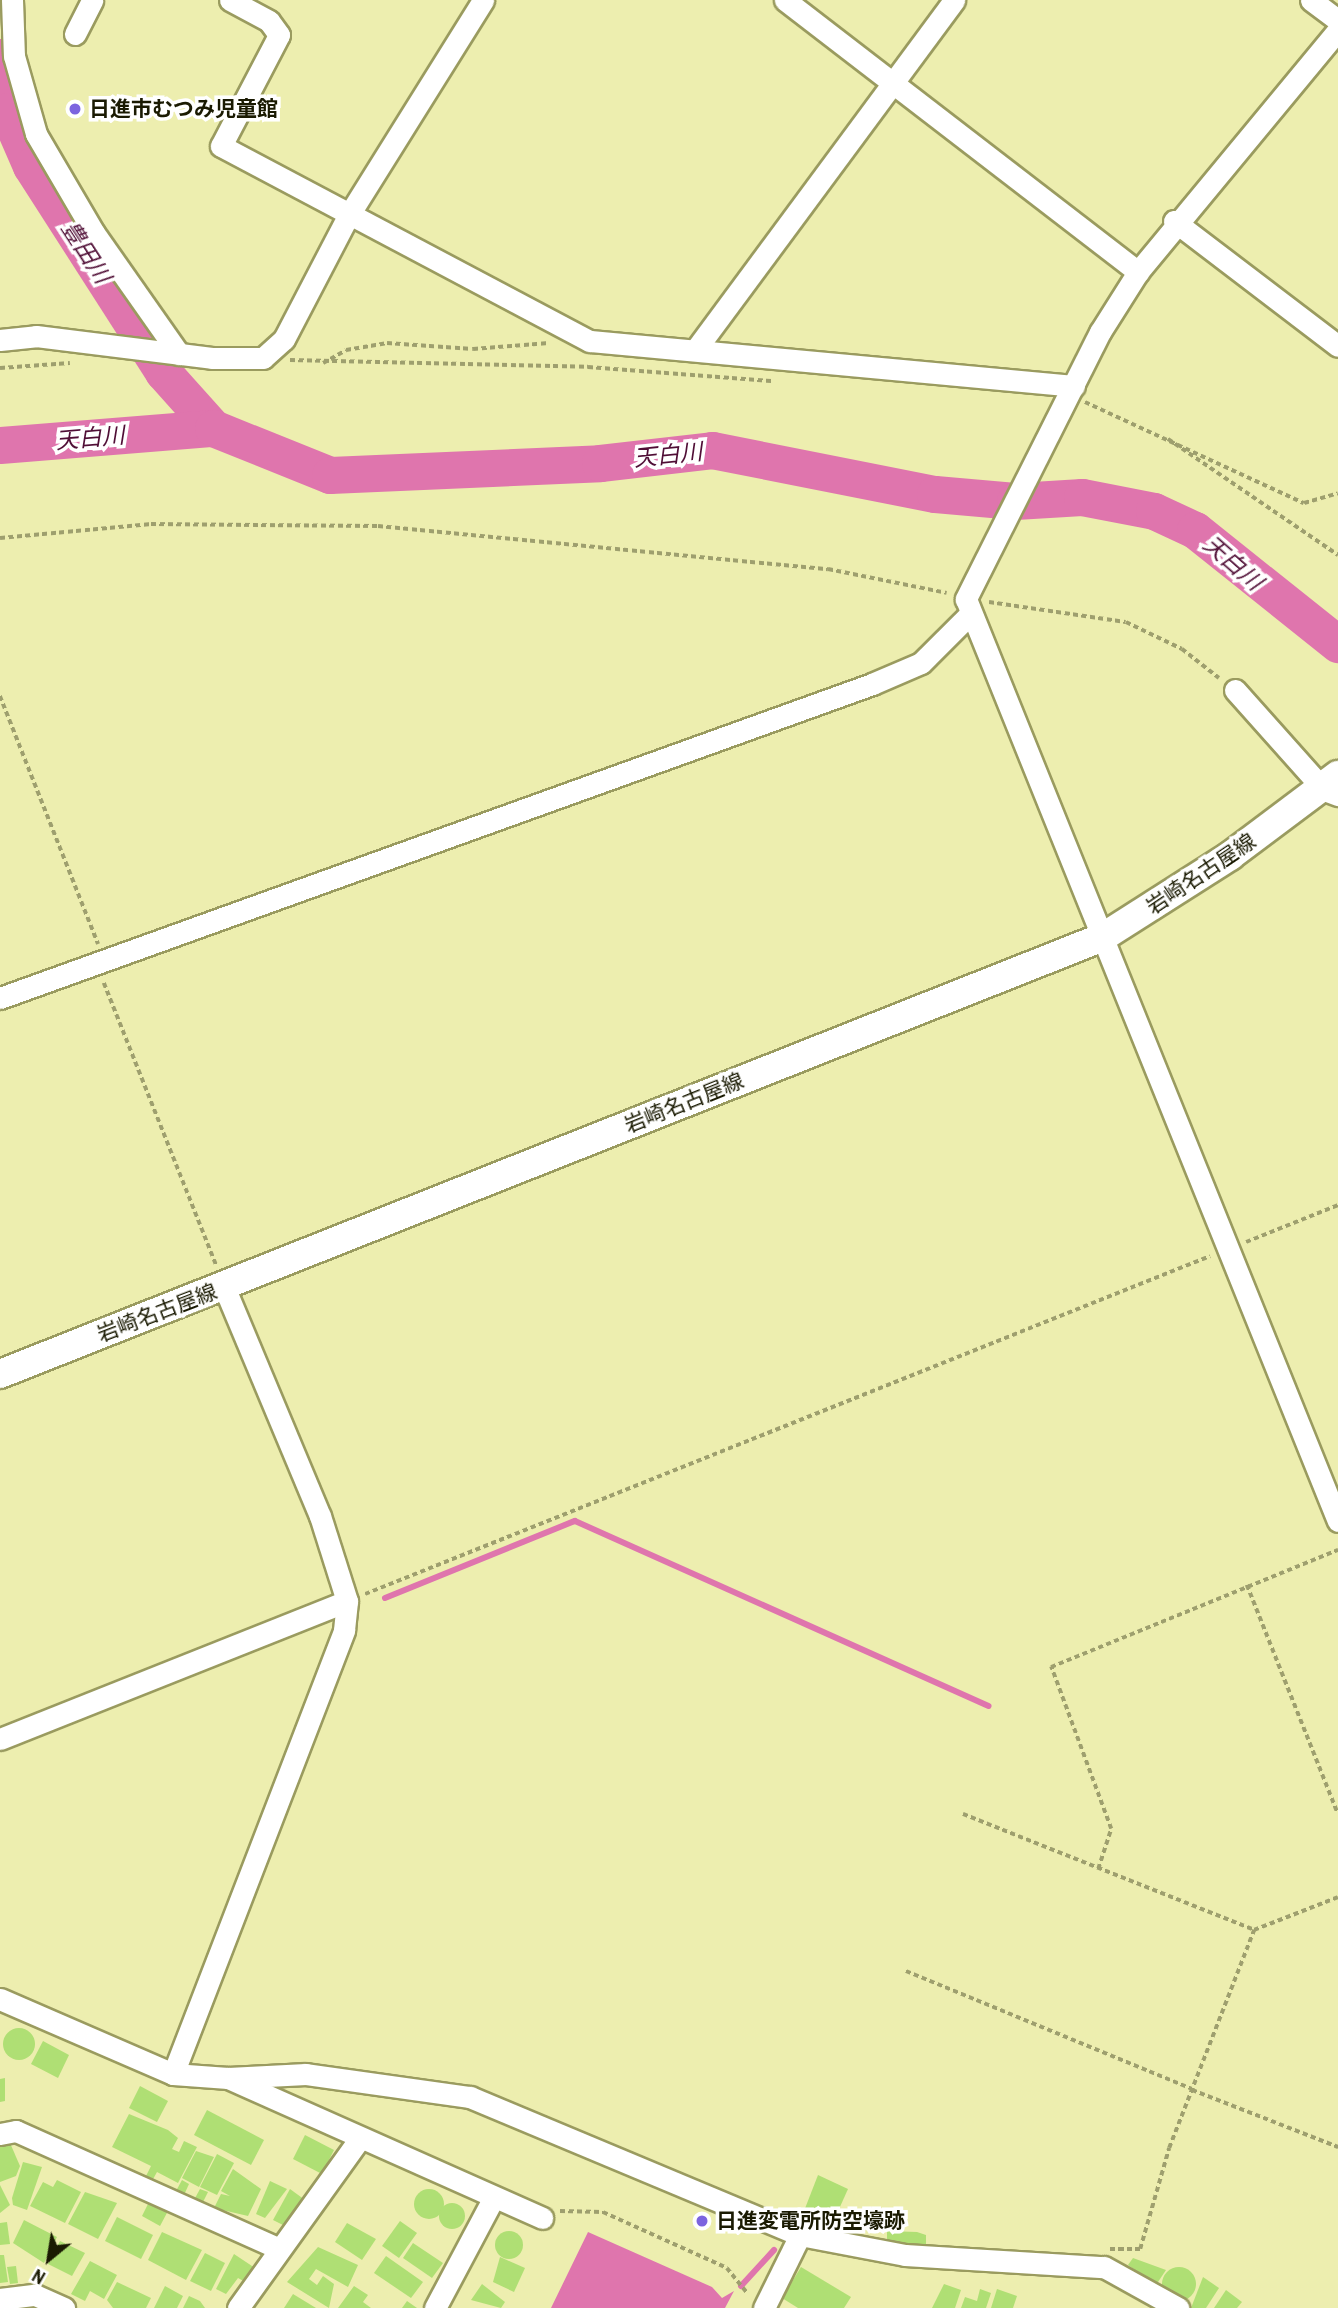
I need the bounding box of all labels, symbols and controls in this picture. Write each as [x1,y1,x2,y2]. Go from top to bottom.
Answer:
place label: 日進市むつみ児童館 [89,96,278,122]
marker: 日進市むつみ児童館 [67,101,83,117]
water label: 豊田川 [56,216,116,288]
water label: 天白川 [54,421,126,455]
water label: 天白川 [632,438,704,472]
water label: 天白川 [1198,530,1268,596]
street label: 岩崎名古屋線 [1142,828,1260,920]
street label: 岩崎名古屋線 [621,1068,747,1138]
street label: 岩崎名古屋線 [94,1279,220,1347]
place label: 日進変電所防空壕跡 [716,2208,905,2234]
marker: 日進変電所防空壕跡 [694,2213,710,2229]
north arrow [14,2224,84,2294]
text: N [27,2263,50,2291]

